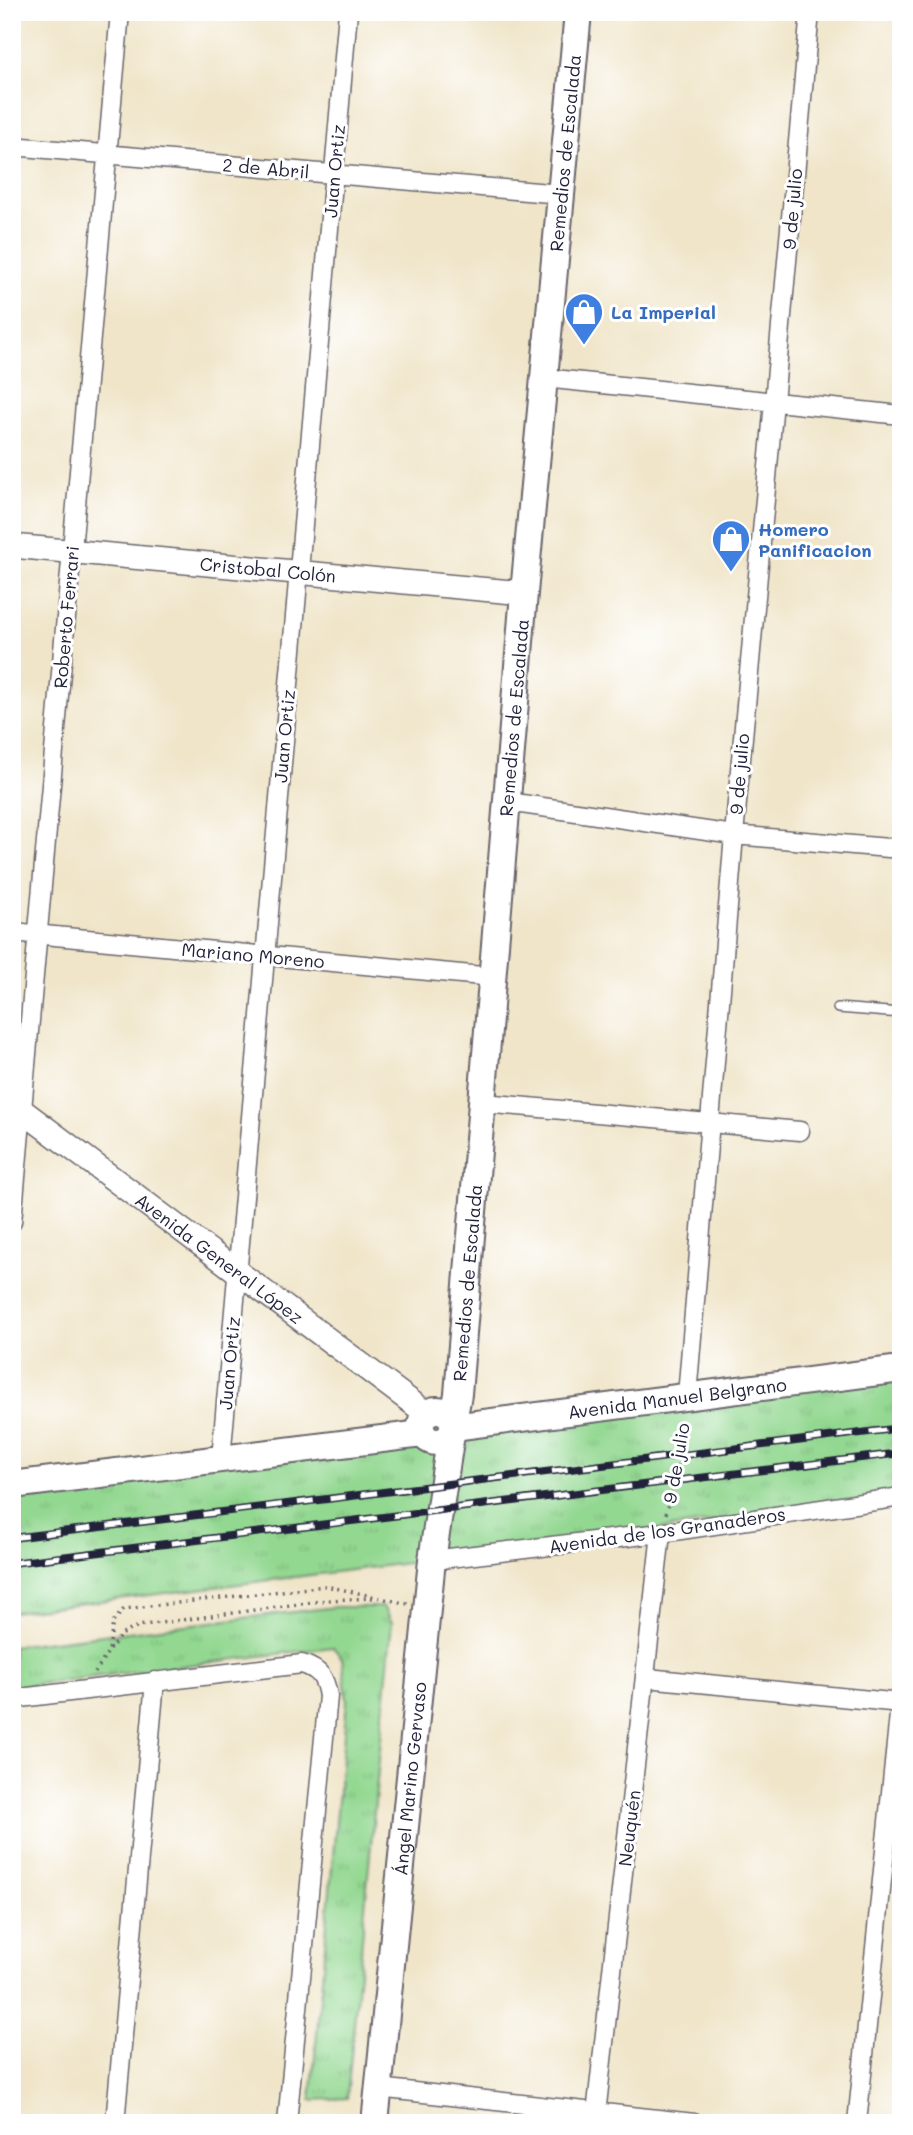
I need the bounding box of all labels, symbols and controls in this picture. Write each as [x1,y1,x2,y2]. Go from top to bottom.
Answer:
street label: Remedios de Escalada [544,53,586,253]
street label: Juan Ortiz [318,123,350,219]
street label: 2 de Abril [222,152,310,184]
street label: 9 de julio [777,167,808,251]
shop icon: La Imperial [563,291,605,346]
place label: La Imperial [611,300,716,324]
place label: Homero Panificacion [758,517,871,562]
shop icon: Homero Panificacion [710,518,752,573]
street label: Roberto Ferrari [48,545,84,689]
street label: Cristobal Colón [199,551,337,588]
street label: Remedios de Escalada [494,618,534,817]
street label: Juan Ortiz [268,688,300,784]
street label: 9 de julio [724,732,755,816]
street label: Mariano Moreno [180,937,326,973]
street label: Remedios de Escalada [447,1183,487,1382]
street label: Avenida General López [131,1188,308,1329]
street label: Juan Ortiz [213,1315,245,1411]
street label: Avenida Manuel Belgrano [566,1372,788,1424]
street label: 9 de julio [657,1421,695,1505]
street label: Avenida de los Granaderos [547,1501,787,1559]
street label: Ángel Marino Gervaso [388,1680,432,1877]
street label: Neuquén [612,1788,646,1868]

